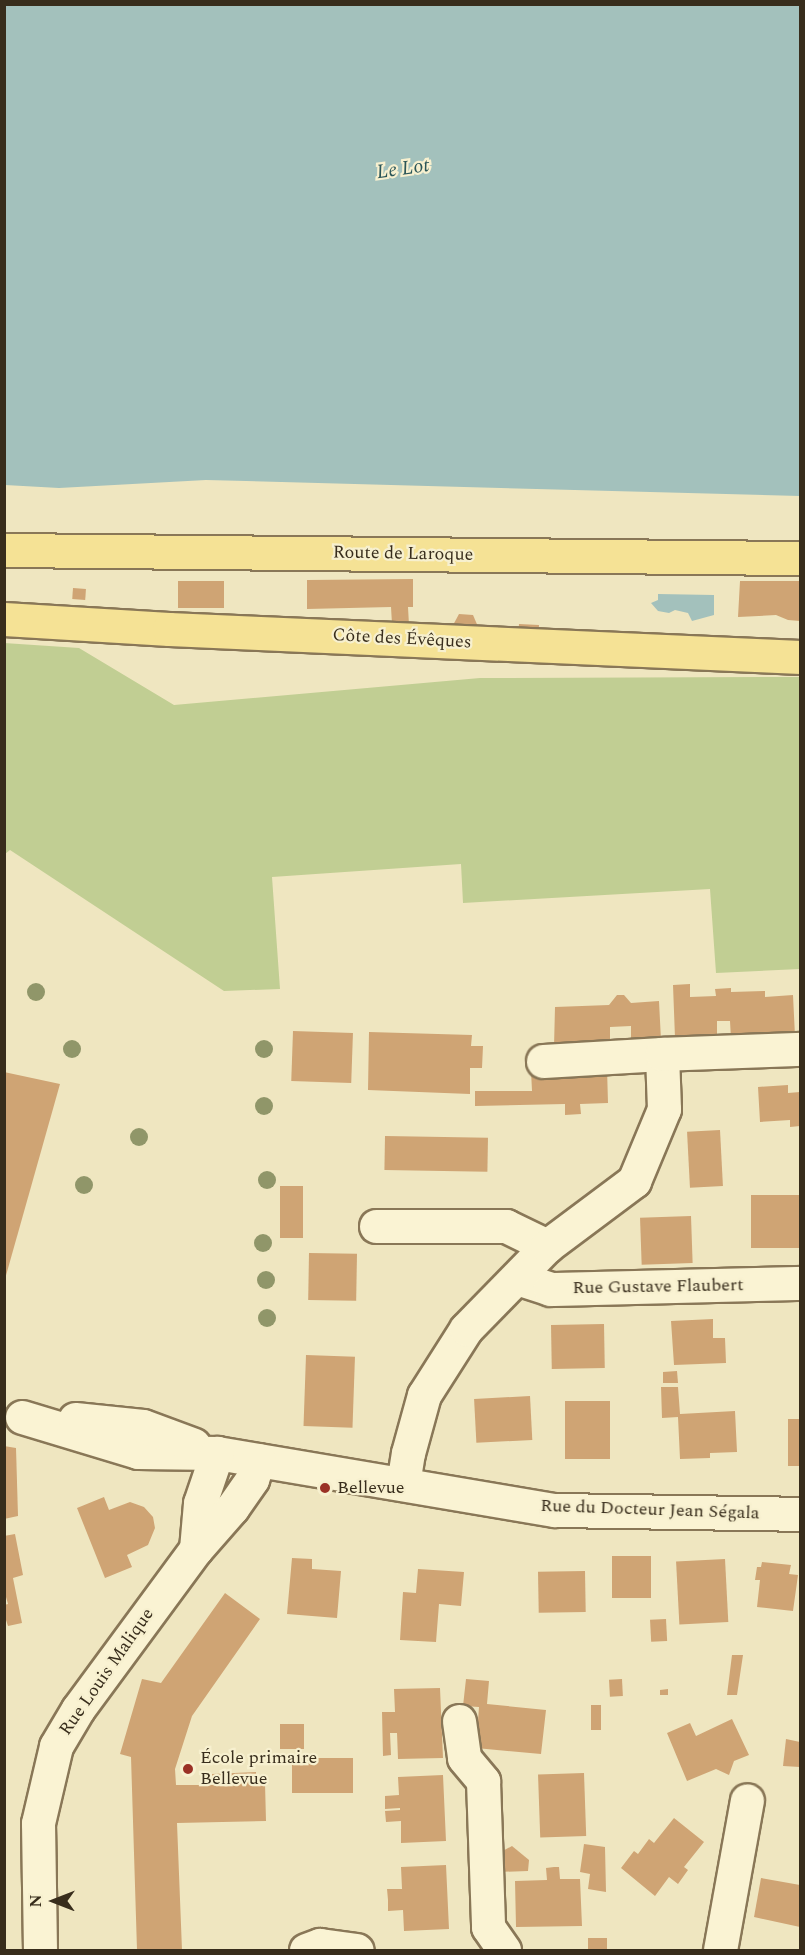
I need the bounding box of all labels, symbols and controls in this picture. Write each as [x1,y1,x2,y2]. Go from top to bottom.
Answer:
water label: Le Lot [375,153,431,185]
street label: Route de Laroque [333,542,473,566]
street label: Côte des Évêques [332,625,472,653]
street label: Rue Gustave Flaubert [572,1275,744,1299]
place label: Bellevue [337,1477,404,1499]
marker: Bellevue [318,1481,332,1495]
street label: Rue du Docteur Jean Ségala [540,1495,760,1525]
street label: Rue Louis Malique [55,1604,159,1740]
place label: École primaire Bellevue [200,1748,317,1790]
marker: École primaire Bellevue [181,1762,195,1776]
north arrow [24,1871,84,1931]
text: N [24,1894,48,1908]

